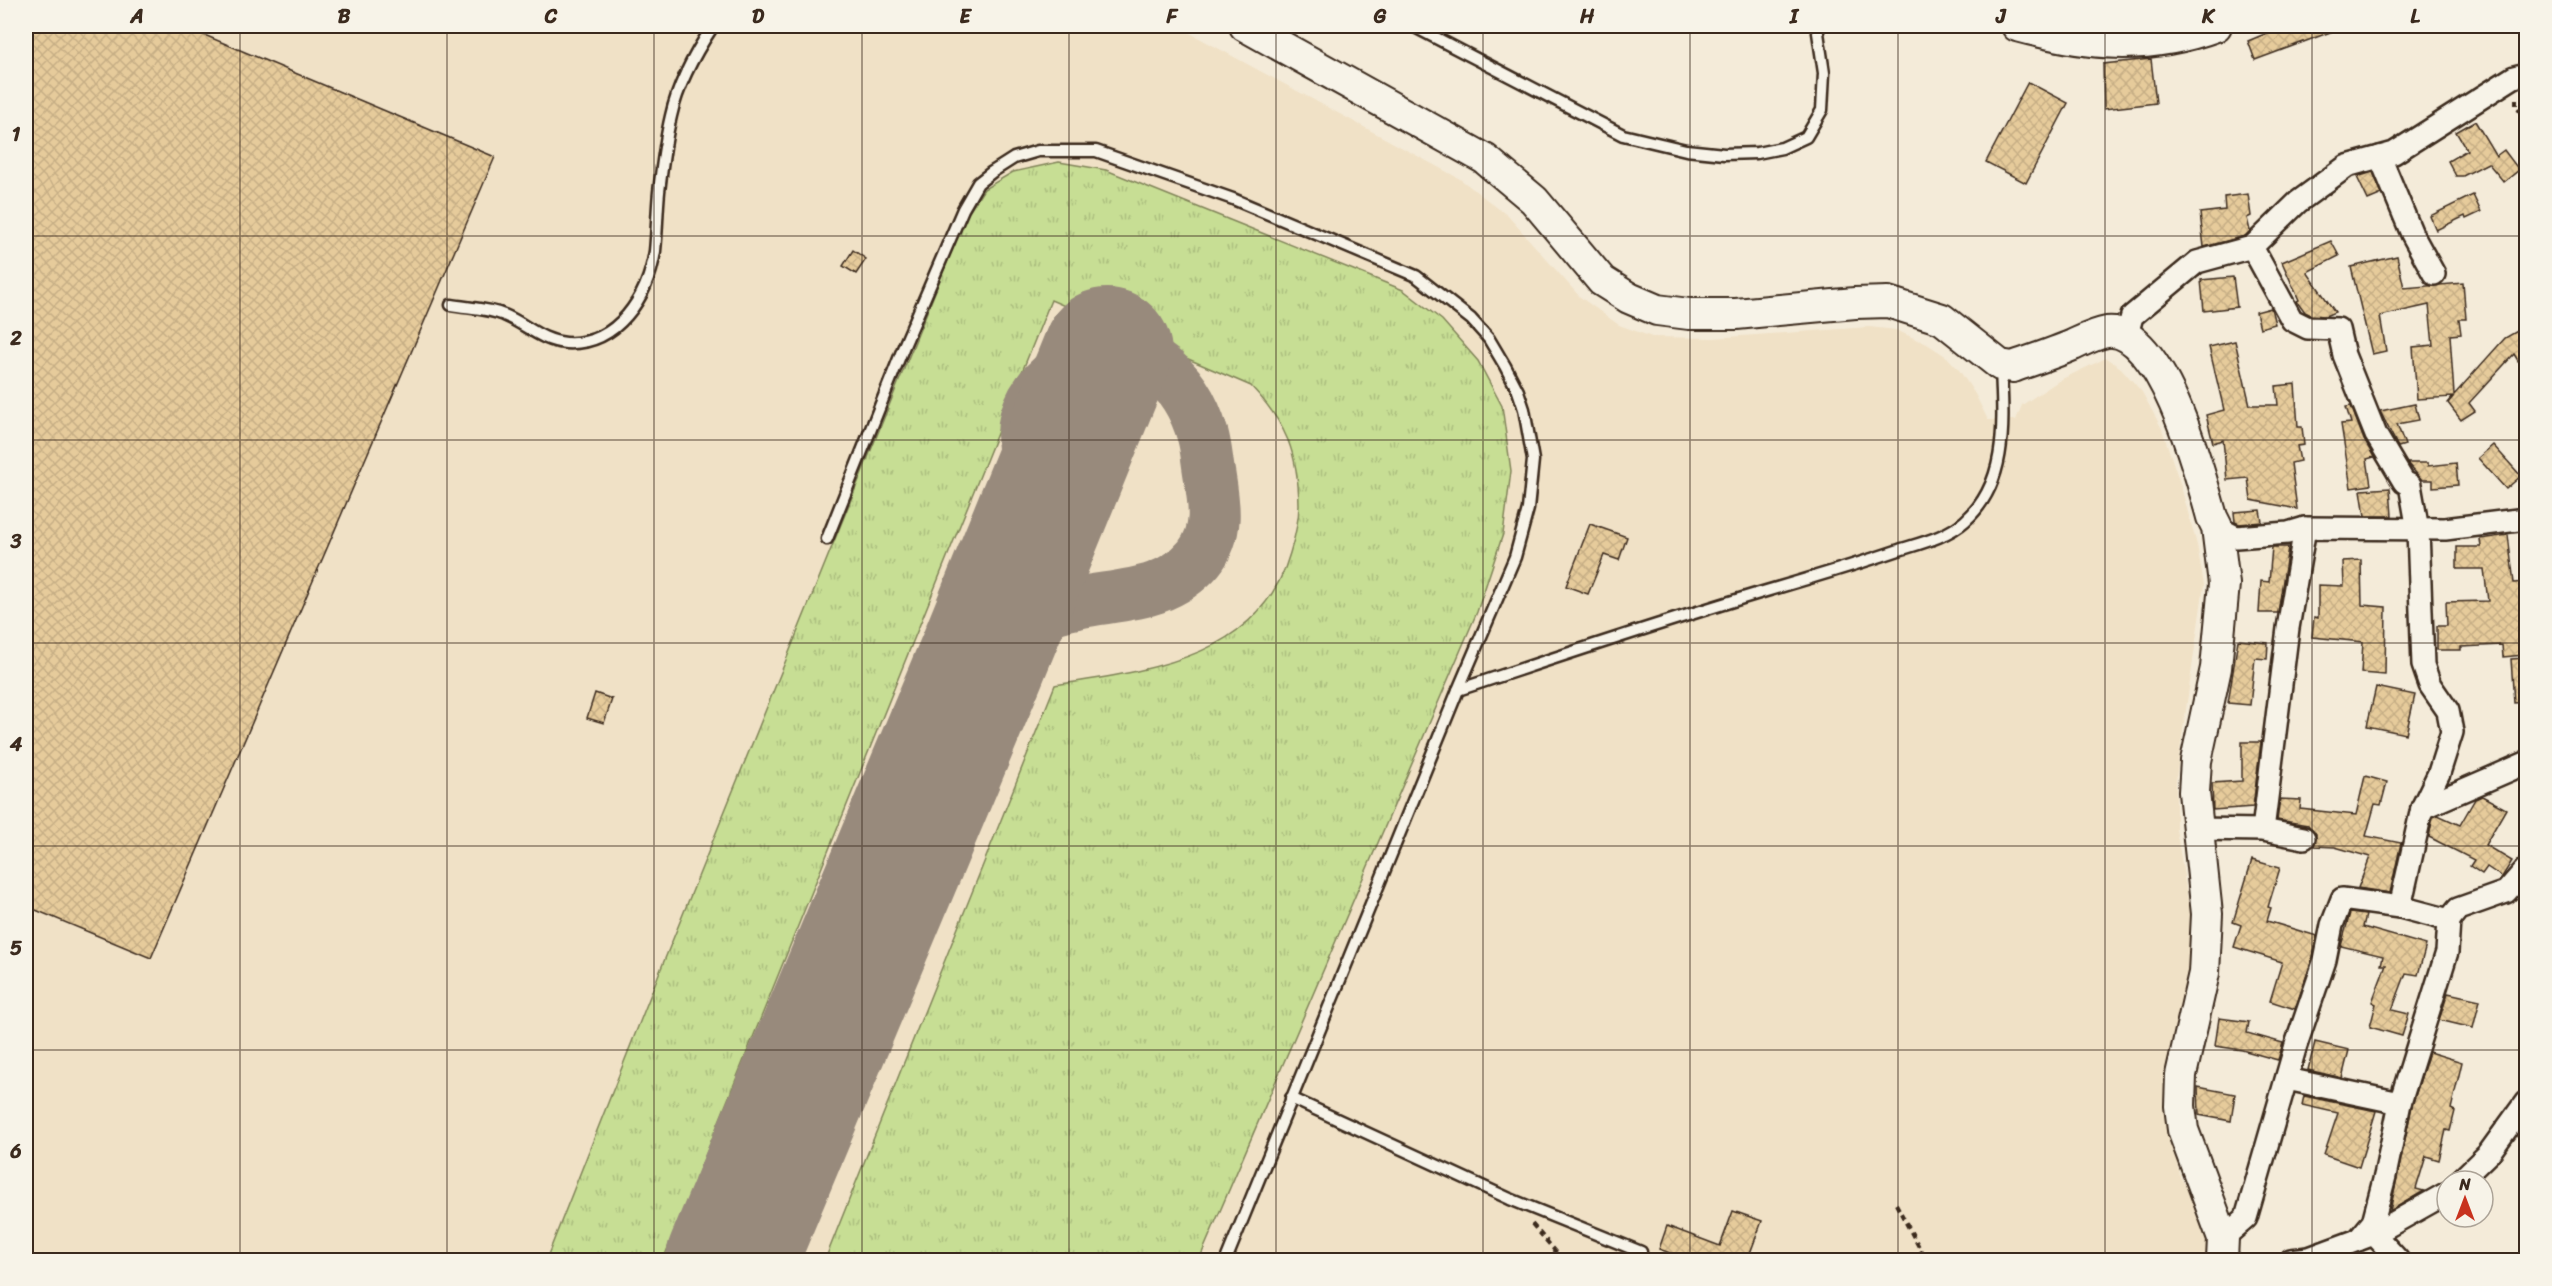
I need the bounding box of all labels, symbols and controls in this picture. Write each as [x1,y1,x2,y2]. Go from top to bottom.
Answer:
text: A [129,0,144,34]
text: B [338,0,351,34]
text: C [544,0,558,34]
text: D [752,0,765,34]
text: E [959,0,972,34]
text: F [1166,0,1179,34]
text: G [1373,0,1387,34]
text: H [1579,0,1595,34]
text: I [1789,0,1800,34]
text: J [1995,0,2007,34]
text: K [2201,0,2216,34]
text: L [2410,0,2420,34]
text: 1 [12,117,21,152]
text: 2 [9,321,22,356]
text: 3 [10,524,22,559]
text: 4 [9,727,23,762]
text: 5 [10,931,22,966]
text: 6 [9,1134,22,1169]
north arrow [2435,1169,2495,1229]
text: N [2458,1170,2471,1199]

